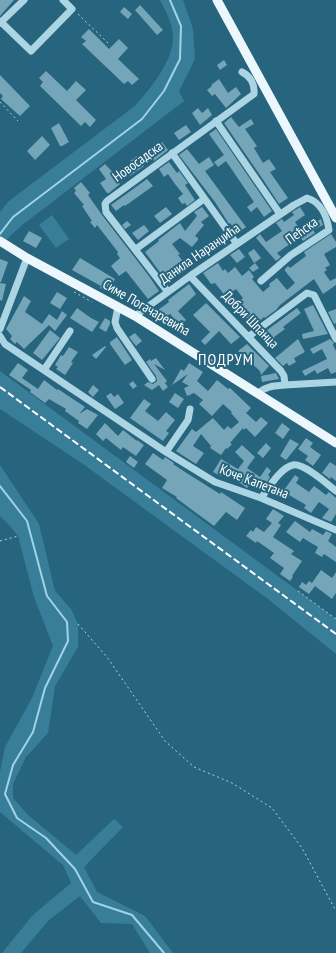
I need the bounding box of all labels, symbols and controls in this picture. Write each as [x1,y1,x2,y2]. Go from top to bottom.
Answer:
street label: Новосадска [110,138,166,186]
street label: Пећска [283,214,321,248]
street label: Данила Наранџића [156,220,244,288]
street label: Симе Погачаревића [99,276,193,340]
street label: Добри Шпанца [218,288,282,352]
district label: ПОДРУМ [198,350,254,370]
street label: Коче Капетана [217,461,291,503]

